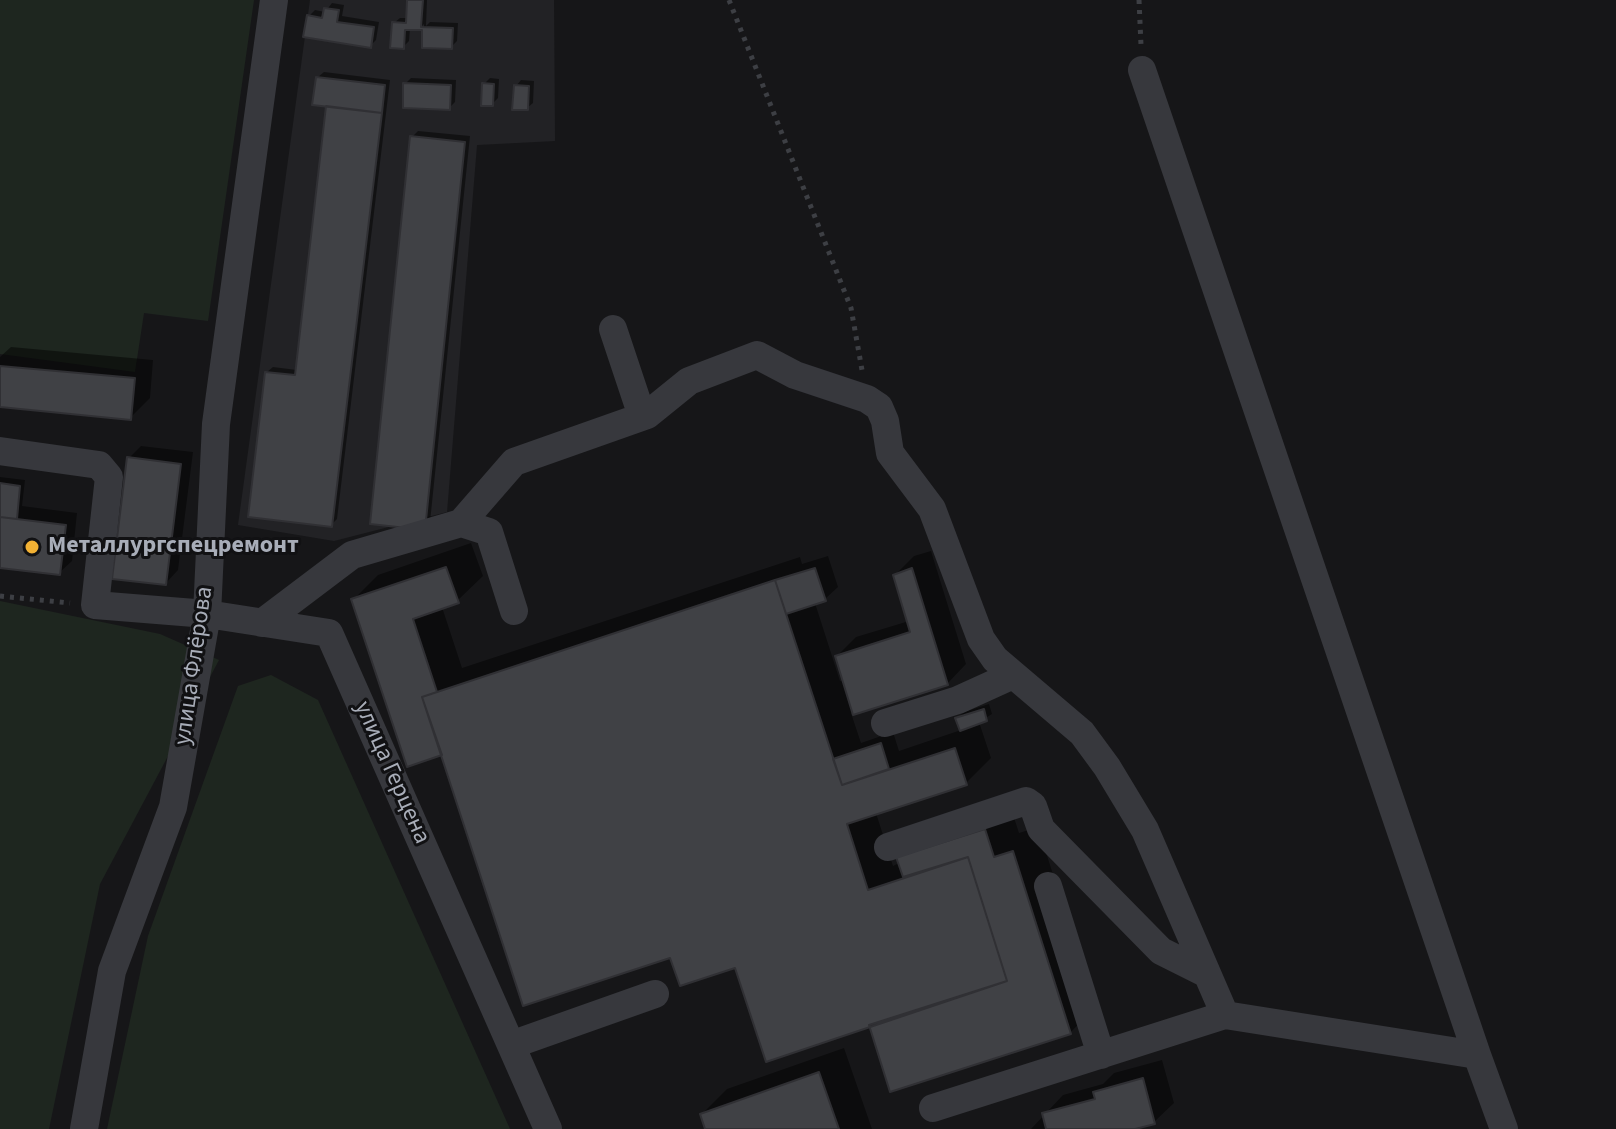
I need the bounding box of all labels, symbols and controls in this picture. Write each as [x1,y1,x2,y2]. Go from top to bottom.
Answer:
place label: Металлургспецремонт [48,533,299,561]
marker: Металлургспецремонт [23,538,41,556]
street label: улица Флёрова [170,585,220,747]
street label: улица Герцена [347,697,435,849]

